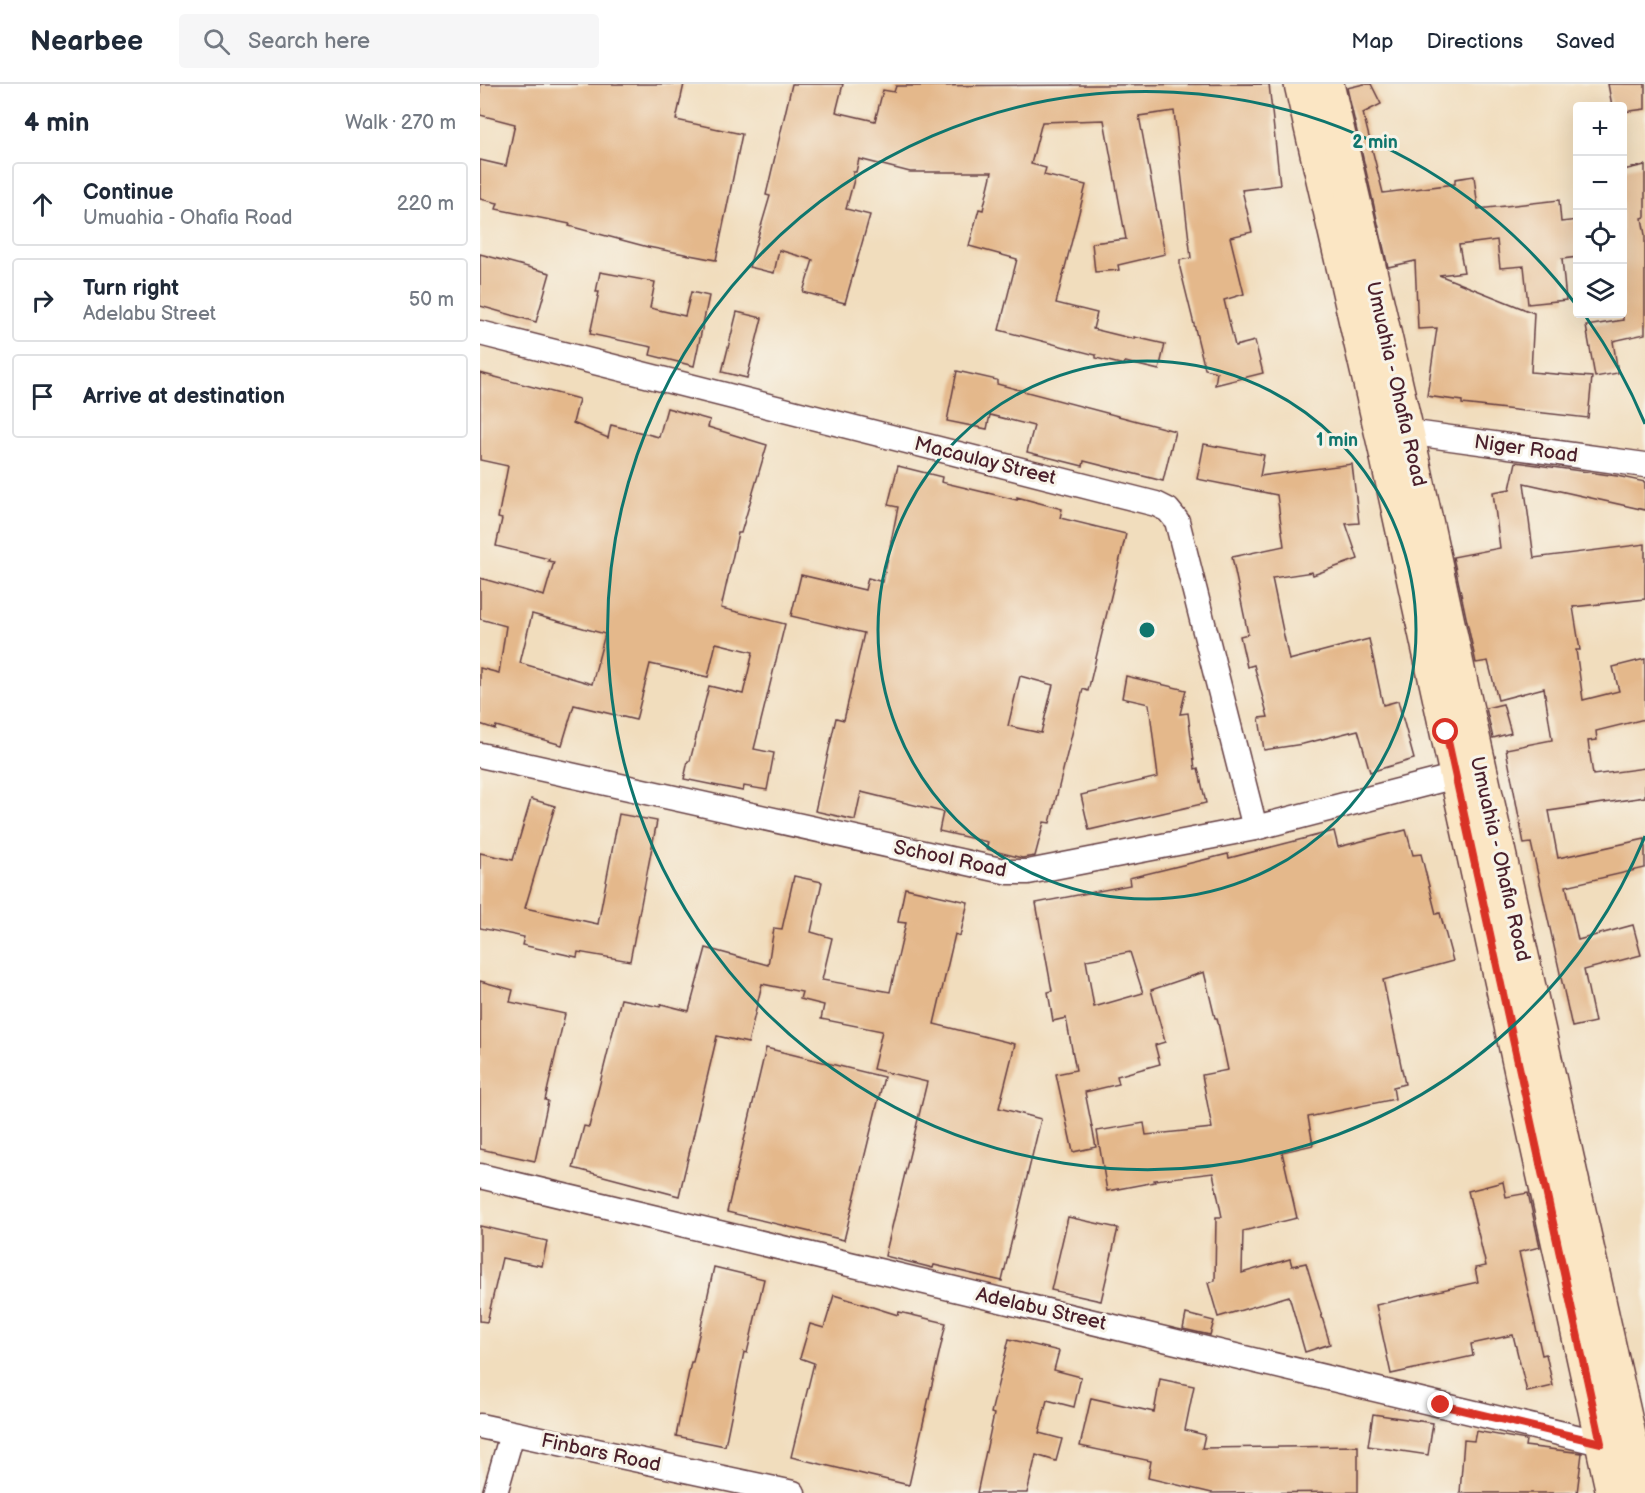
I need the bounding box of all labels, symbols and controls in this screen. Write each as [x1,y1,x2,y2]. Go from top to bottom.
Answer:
search box [179,14,599,68]
text: Nearbee [30,25,143,58]
icon: search [200,25,233,58]
text: Search here [248,28,370,55]
text: Map [1351,29,1394,54]
text: Directions [1427,29,1523,54]
text: Saved [1556,29,1615,54]
map controls [1573,102,1627,318]
button: + [1573,102,1627,156]
text: 4 min [24,108,89,139]
text: Walk · 270 m [345,111,456,135]
text: 2 min [1352,132,1398,153]
button: − [1573,156,1627,210]
text: Continue [83,179,173,206]
icon: ahead [26,188,59,221]
text: 220 m [397,192,454,216]
text: Umuahia - Ohafia Road [83,206,293,230]
button: locate [1573,210,1627,264]
button: layers [1573,264,1627,318]
text: Turn right [83,275,179,302]
street label: Umuahia - Ohafia Road [1361,279,1431,489]
icon: right [26,284,59,317]
text: 50 m [409,288,454,312]
text: Adelabu Street [83,302,216,326]
icon: arrive [26,380,59,413]
text: Arrive at destination [83,383,285,410]
text: 1 min [1316,430,1358,451]
street label: Niger Road [1473,430,1579,468]
street label: Macaulay Street [912,432,1058,490]
centre of rings [1137,620,1157,640]
route start [1432,718,1458,744]
street label: Umuahia - Ohafia Road [1465,754,1535,964]
street label: School Road [891,835,1009,883]
street label: Adelabu Street [974,1282,1108,1336]
route end [1427,1391,1453,1417]
street label: Finbars Road [539,1429,663,1477]

